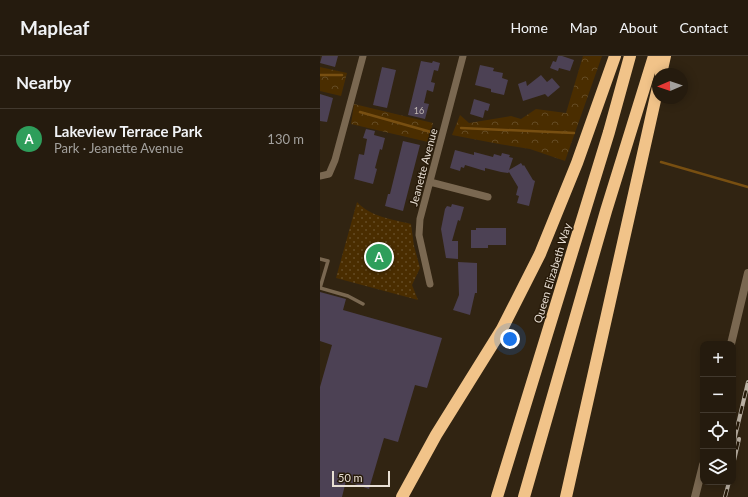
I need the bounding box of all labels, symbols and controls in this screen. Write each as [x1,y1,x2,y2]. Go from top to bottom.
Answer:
text: Mapleaf [20,16,89,39]
text: Home [510,19,548,36]
text: Map [570,19,597,36]
text: About [619,19,657,36]
text: Contact [679,19,728,36]
north arrow [652,68,688,104]
text: Nearby [16,72,71,93]
house number: 16 [414,105,424,116]
text: Lakeview Terrace Park [54,122,202,140]
street label: Jeanette Avenue [406,127,440,207]
text: A [24,131,34,147]
text: 130 m [267,131,304,147]
text: Park · Jeanette Avenue [54,140,183,156]
street label: Queen Elizabeth Way [531,221,573,325]
pin: A [366,242,392,272]
your location [500,329,520,349]
map controls [700,341,736,485]
button: + [700,341,736,377]
button: − [700,377,736,413]
button: locate [700,413,736,449]
button: layers [700,449,736,485]
scale bar [332,469,390,488]
text: 50 m [338,471,363,484]

